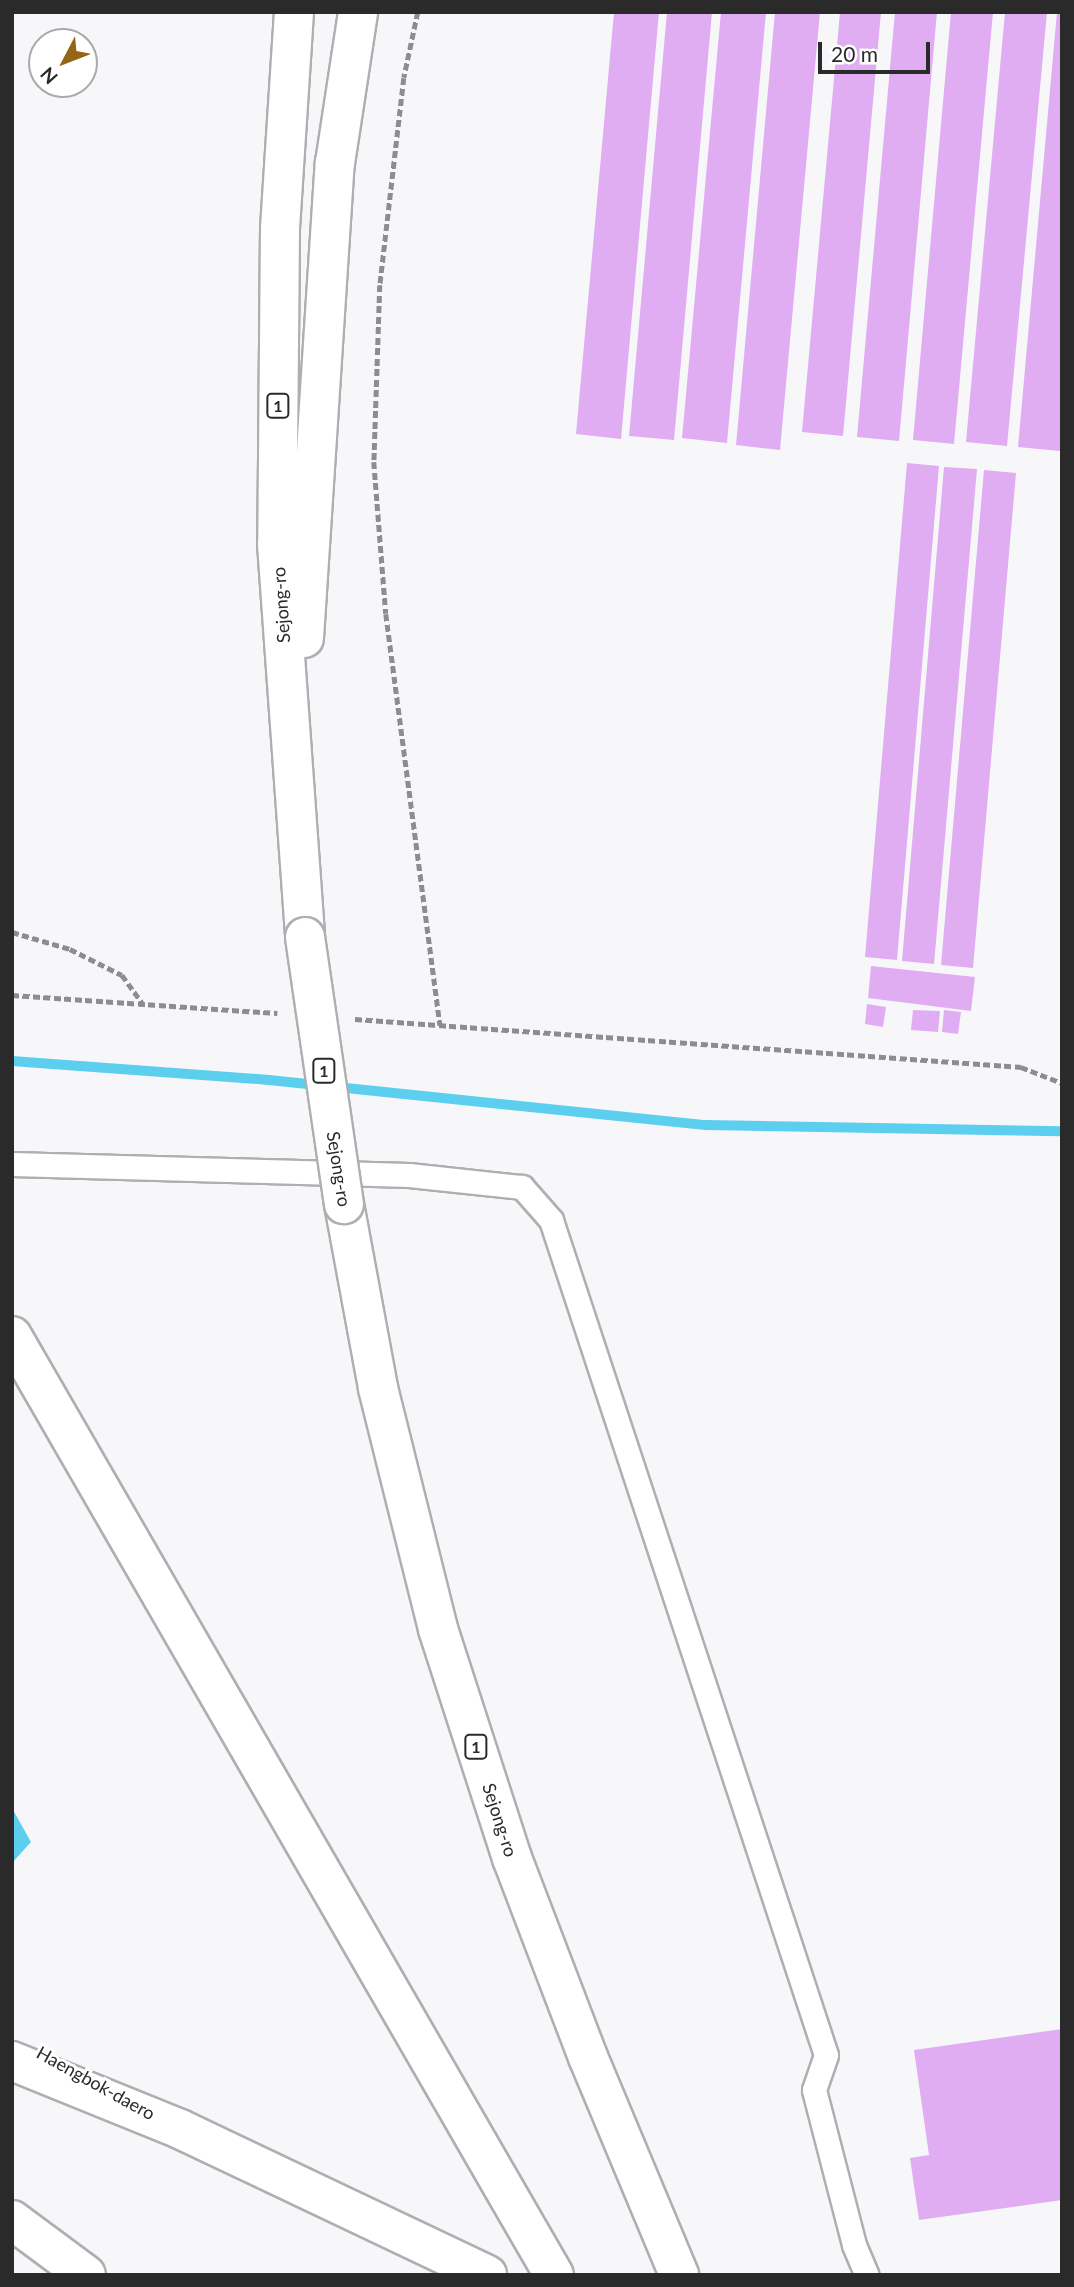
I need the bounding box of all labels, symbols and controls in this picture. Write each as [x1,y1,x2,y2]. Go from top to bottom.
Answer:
north arrow [28,28,98,98]
scale bar [822,28,934,72]
text: 20 m [831,41,878,66]
text: N [35,63,62,89]
road number: 1 [266,394,290,418]
street label: Sejong-ro [268,566,294,644]
road number: 1 [312,1058,336,1084]
street label: Sejong-ro [322,1130,356,1208]
road number: 1 [464,1735,488,1760]
street label: Sejong-ro [478,1780,522,1860]
street label: Haengbok-daero [33,2042,159,2124]

